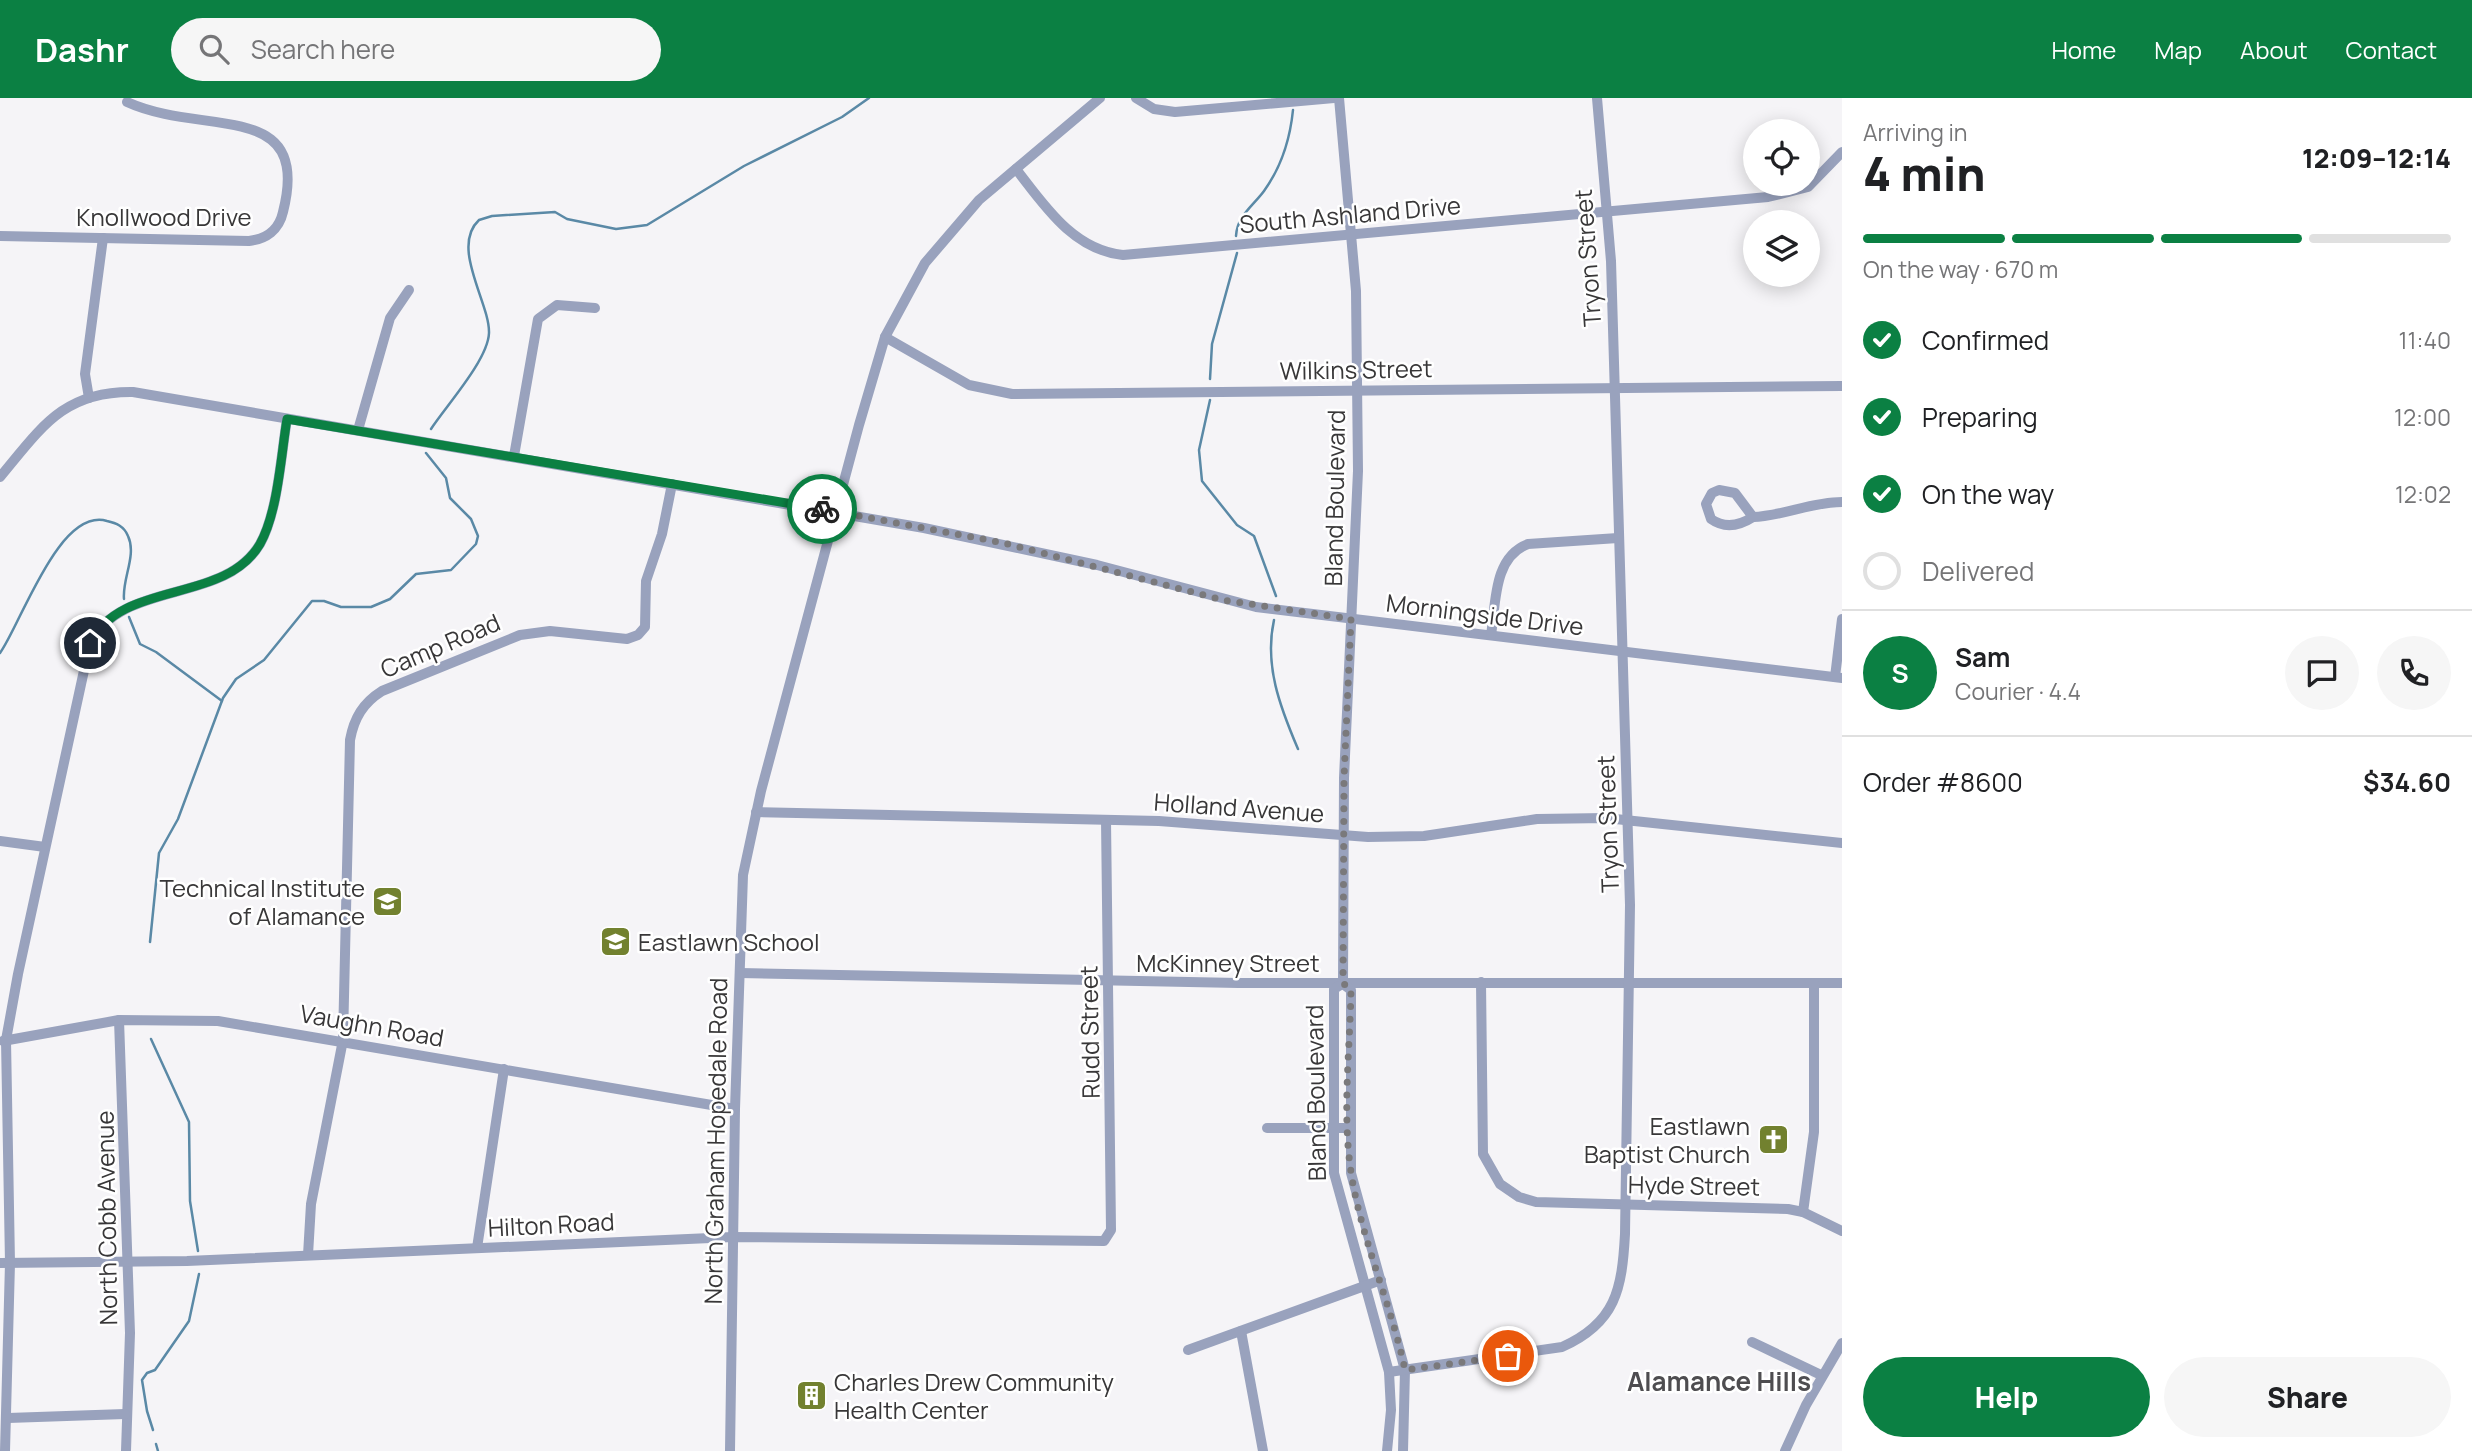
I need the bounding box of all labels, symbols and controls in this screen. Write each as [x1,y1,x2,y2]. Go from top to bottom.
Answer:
search box [171,18,661,81]
text: Dashr [35,27,129,72]
icon: search [195,30,233,68]
text: Search here [251,31,395,67]
text: Home [2051,33,2116,66]
text: Map [2154,33,2202,66]
text: About [2240,33,2308,66]
text: Contact [2346,33,2437,66]
text: Arriving in [1863,116,1968,148]
map controls [1743,119,1820,287]
button: locate [1743,119,1820,196]
text: 12:09–12:14 [2302,140,2451,176]
text: 4 min [1863,142,1986,205]
street label: South Ashland Drive [1238,188,1462,240]
street label: Tryon Street [1566,188,1608,328]
street label: Knollwood Drive [76,200,252,233]
button: layers [1743,210,1820,287]
text: On the way · 670 m [1863,253,2058,285]
icon: check [1863,321,1901,359]
text: Confirmed [1922,322,2049,358]
text: 11:40 [2399,324,2451,356]
street label: Wilkins Street [1279,351,1433,387]
icon: check [1863,398,1901,436]
text: Preparing [1922,399,2038,435]
text: 12:00 [2394,401,2451,433]
street label: Bland Boulevard [1316,409,1352,587]
courier [787,474,857,544]
icon: check [1863,475,1901,513]
text: On the way [1922,476,2054,512]
text: 12:02 [2395,478,2451,510]
icon: bike [803,490,841,528]
text: Delivered [1922,553,2034,589]
street label: Morningside Drive [1384,586,1586,642]
street label: Camp Road [375,605,505,685]
pin [60,613,120,673]
icon: home [71,624,109,662]
button: chat [2285,636,2359,710]
button: phone [2377,636,2451,710]
text: Sam [1955,639,2010,675]
text: S [1891,655,1909,691]
text: Courier · 4.4 [1955,675,2081,707]
street label: Tryon Street [1588,755,1626,893]
text: Order #8600 [1863,764,2023,800]
text: $34.60 [2363,764,2451,800]
street label: Holland Avenue [1153,785,1325,829]
place label: Technical Institute of Alamance [160,871,365,932]
school or university icon: Technical Institute of Alamance [371,884,405,918]
school or university icon: Eastlawn School [598,924,632,958]
place label: Eastlawn School [638,925,820,958]
street label: McKinney Street [1136,946,1320,979]
street label: Rudd Street [1071,965,1107,1099]
street label: North Graham Hopedale Road [696,977,734,1305]
street label: Vaughn Road [298,996,446,1054]
street label: Bland Boulevard [1297,1004,1333,1182]
place label: Eastlawn Baptist Church [1584,1109,1750,1170]
street label: North Cobb Avenue [88,1110,124,1326]
church icon: Eastlawn Baptist Church [1756,1122,1790,1156]
street label: Hyde Street [1628,1167,1760,1203]
street label: Hilton Road [487,1204,615,1244]
pin [1478,1326,1538,1386]
icon: bag [1489,1337,1527,1375]
button: Help [1863,1357,2150,1437]
button: Share [2164,1357,2451,1437]
district label: Alamance Hills [1627,1363,1811,1399]
place label: Charles Drew Community Health Center [834,1365,1114,1426]
building icon: Charles Drew Community Health Center [794,1378,828,1412]

